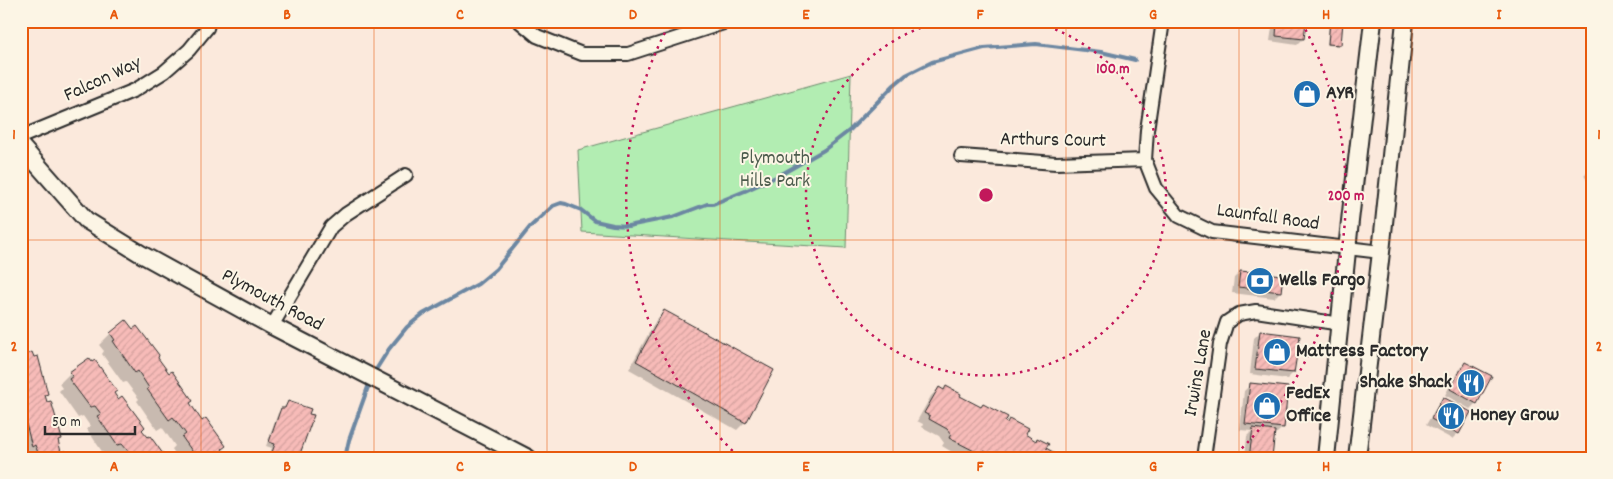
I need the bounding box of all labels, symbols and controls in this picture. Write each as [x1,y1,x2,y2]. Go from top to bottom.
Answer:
text: A [110,4,119,27]
text: B [283,4,291,27]
text: C [456,4,464,27]
text: D [629,4,638,27]
text: E [802,4,810,27]
text: F [976,4,984,27]
text: G [1149,4,1157,27]
text: H [1322,4,1330,27]
text: I [1497,4,1503,27]
street label: Falcon Way [60,49,147,110]
text: 100 m [1096,59,1130,81]
shop icon: AYR [1292,79,1322,109]
place label: AYR [1326,80,1354,108]
text: 1 [12,124,16,147]
text: 1 [1597,124,1601,147]
street label: Arthurs Court [1000,126,1106,156]
park label: Plymouth Hills Park [740,145,810,196]
centre of rings [977,186,995,204]
text: 200 m [1328,186,1364,208]
street label: Launfall Road [1215,197,1321,239]
street label: Plymouth Road [216,262,328,340]
bank icon: Wells Fargo [1245,266,1275,296]
place label: Wells Fargo [1279,267,1365,295]
street label: Irwins Lane [1178,327,1220,419]
text: 2 [11,336,18,359]
text: 2 [1596,336,1603,359]
shop icon: Mattress Factory [1262,337,1292,367]
place label: Mattress Factory [1296,338,1429,366]
restaurant icon: Shake Shack [1456,368,1486,398]
place label: Shake Shack [1359,369,1452,397]
place label: FedEx Office [1286,380,1331,431]
shop icon: FedEx Office [1252,391,1282,421]
restaurant icon: Honey Grow [1436,401,1466,431]
place label: Honey Grow [1470,402,1559,430]
scale bar [45,404,135,436]
text: 50 m [52,412,81,434]
text: A [110,456,119,479]
text: B [283,456,291,479]
text: C [456,456,464,479]
text: D [629,456,638,479]
text: E [802,456,810,479]
text: F [976,456,984,479]
text: G [1149,456,1157,479]
text: H [1322,456,1330,479]
text: I [1497,456,1503,479]

